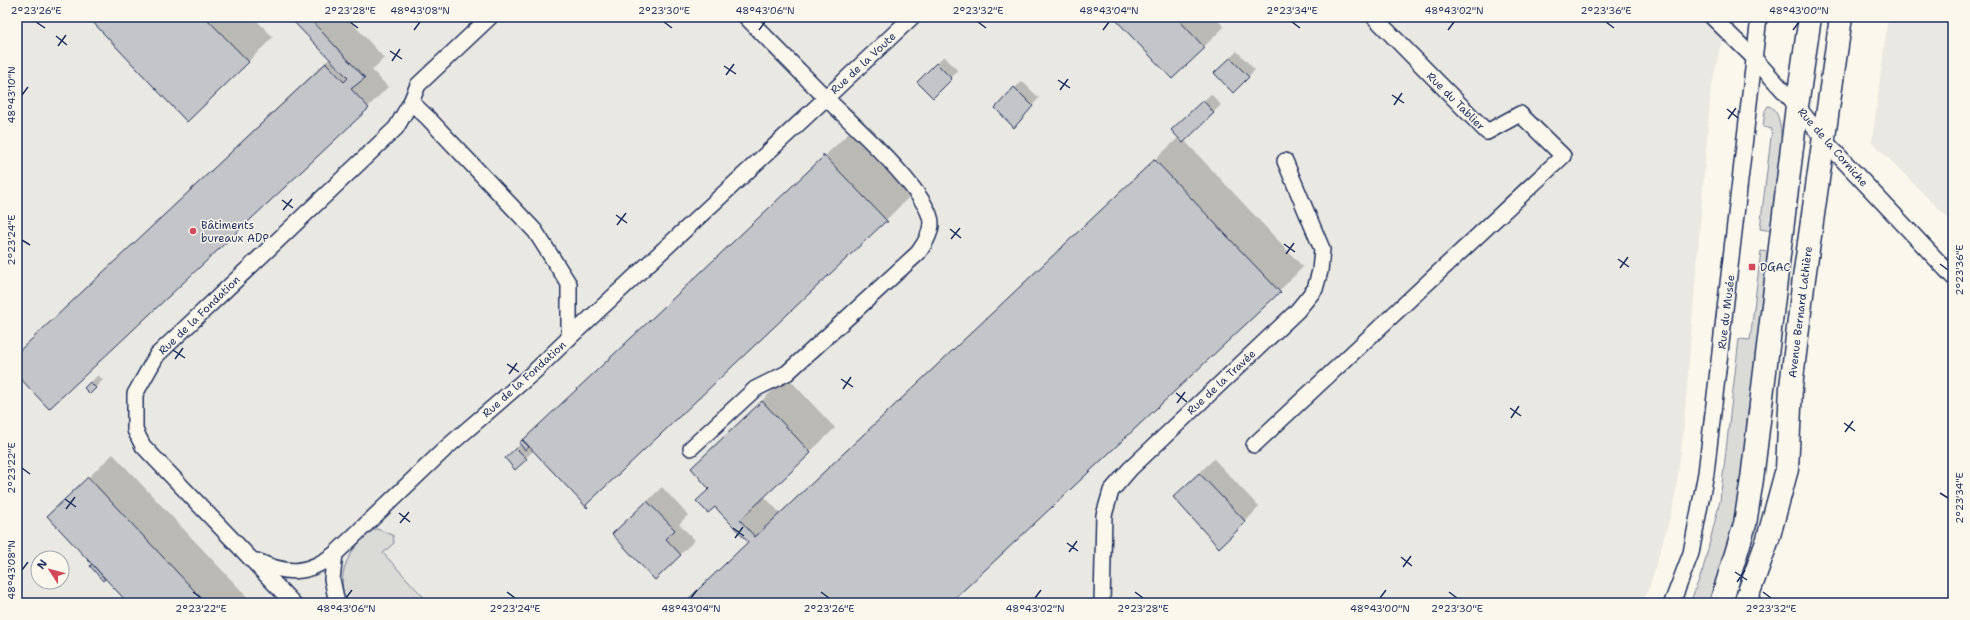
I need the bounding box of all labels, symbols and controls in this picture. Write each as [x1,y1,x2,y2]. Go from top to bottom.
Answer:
text: 2°23'26"E [11,4,61,17]
text: 2°23'28"E [324,4,376,17]
text: 48°43'08"N [390,4,450,17]
text: 2°23'30"E [638,4,690,17]
text: 48°43'06"N [735,4,795,17]
text: 2°23'32"E [952,4,1004,17]
text: 48°43'04"N [1079,4,1139,17]
text: 2°23'34"E [1266,4,1318,17]
text: 48°43'02"N [1424,4,1484,17]
text: 2°23'36"E [1580,4,1632,17]
text: 48°43'00"N [1769,4,1829,17]
street label: Rue de la Voute [827,29,899,98]
text: 48°43'10"N [5,66,18,124]
street label: Rue du Tablier [1423,69,1488,134]
street label: Rue de la Corniche [1794,105,1871,190]
text: 2°23'24"E [5,214,18,266]
place label: Bâtiments bureaux ADP [201,218,269,246]
marker: Bâtiments bureaux ADP [188,226,198,236]
text: 2°23'36"E [1953,244,1966,296]
street label: Avenue Bernard Lathière [1785,245,1816,379]
place label: DGAC [1760,260,1790,275]
marker: DGAC [1747,262,1757,272]
street label: Rue de la Fondation [155,272,244,358]
street label: Rue du Musée [1714,274,1738,350]
street label: Rue de la Fondation [479,338,570,421]
street label: Rue de la Travée [1184,347,1259,418]
text: 2°23'22"E [5,442,18,494]
text: 2°23'34"E [1953,472,1966,524]
text: 48°43'08"N [5,540,18,600]
north arrow [30,550,70,590]
text: N [34,556,51,572]
text: 2°23'22"E [175,602,227,615]
text: 48°43'06"N [316,602,376,615]
text: 2°23'24"E [489,602,541,615]
text: 48°43'04"N [661,602,721,615]
text: 2°23'26"E [804,602,854,615]
text: 48°43'02"N [1005,602,1065,615]
text: 2°23'28"E [1117,602,1169,615]
text: 48°43'00"N [1350,602,1410,615]
text: 2°23'30"E [1431,602,1483,615]
text: 2°23'32"E [1745,602,1797,615]

